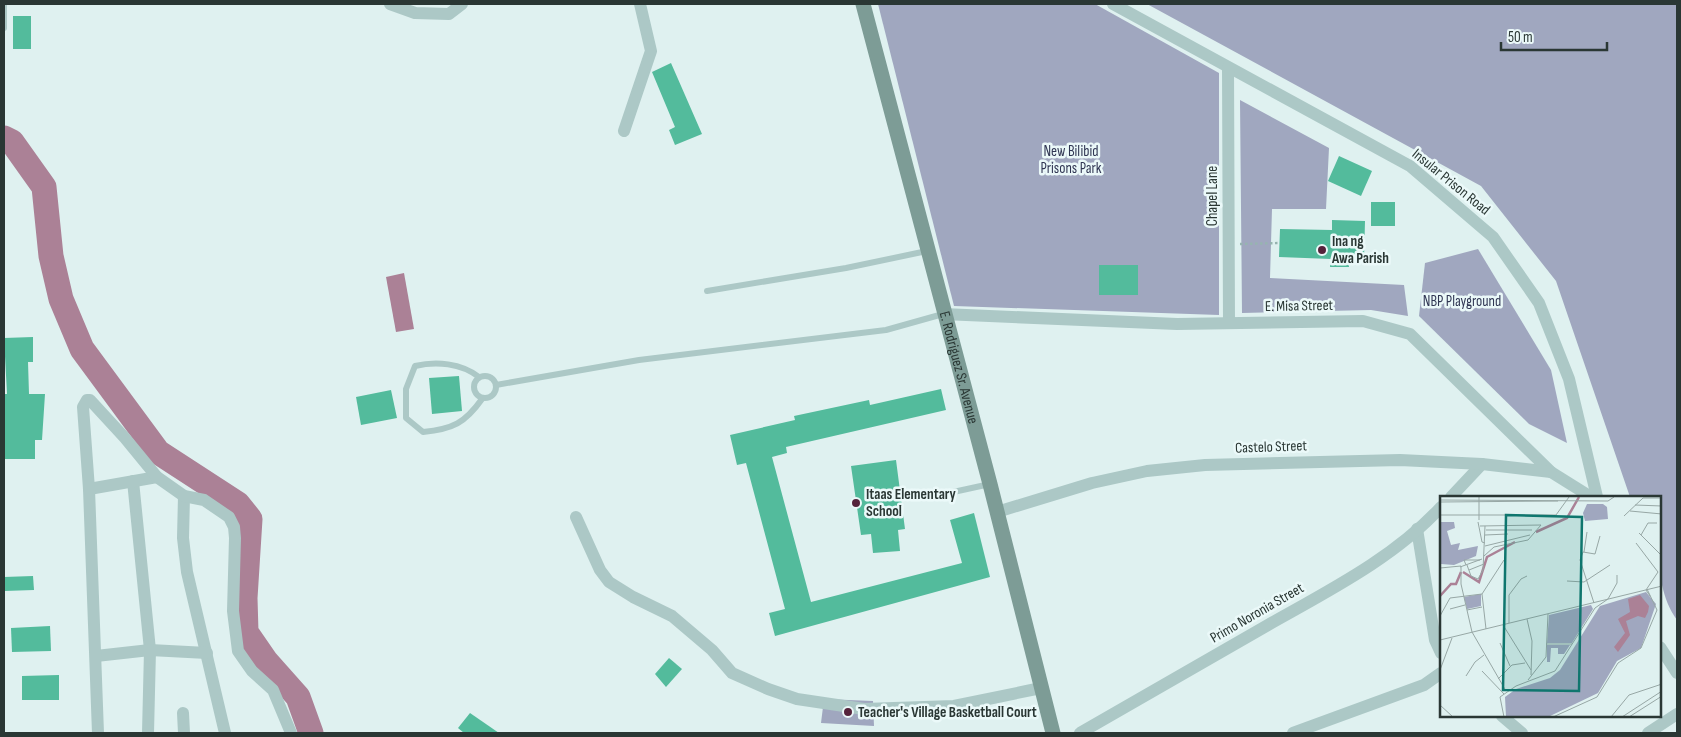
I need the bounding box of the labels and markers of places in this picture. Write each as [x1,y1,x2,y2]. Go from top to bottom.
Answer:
place label: Ina ng Awa Parish [1331,232,1389,268]
marker: Ina ng Awa Parish [1316,244,1328,256]
place label: Itaas Elementary School [866,485,957,521]
marker: Itaas Elementary School [850,497,862,509]
place label: Teacher's Village Basketball Court [858,703,1037,722]
marker: Teacher's Village Basketball Court [842,706,854,718]

